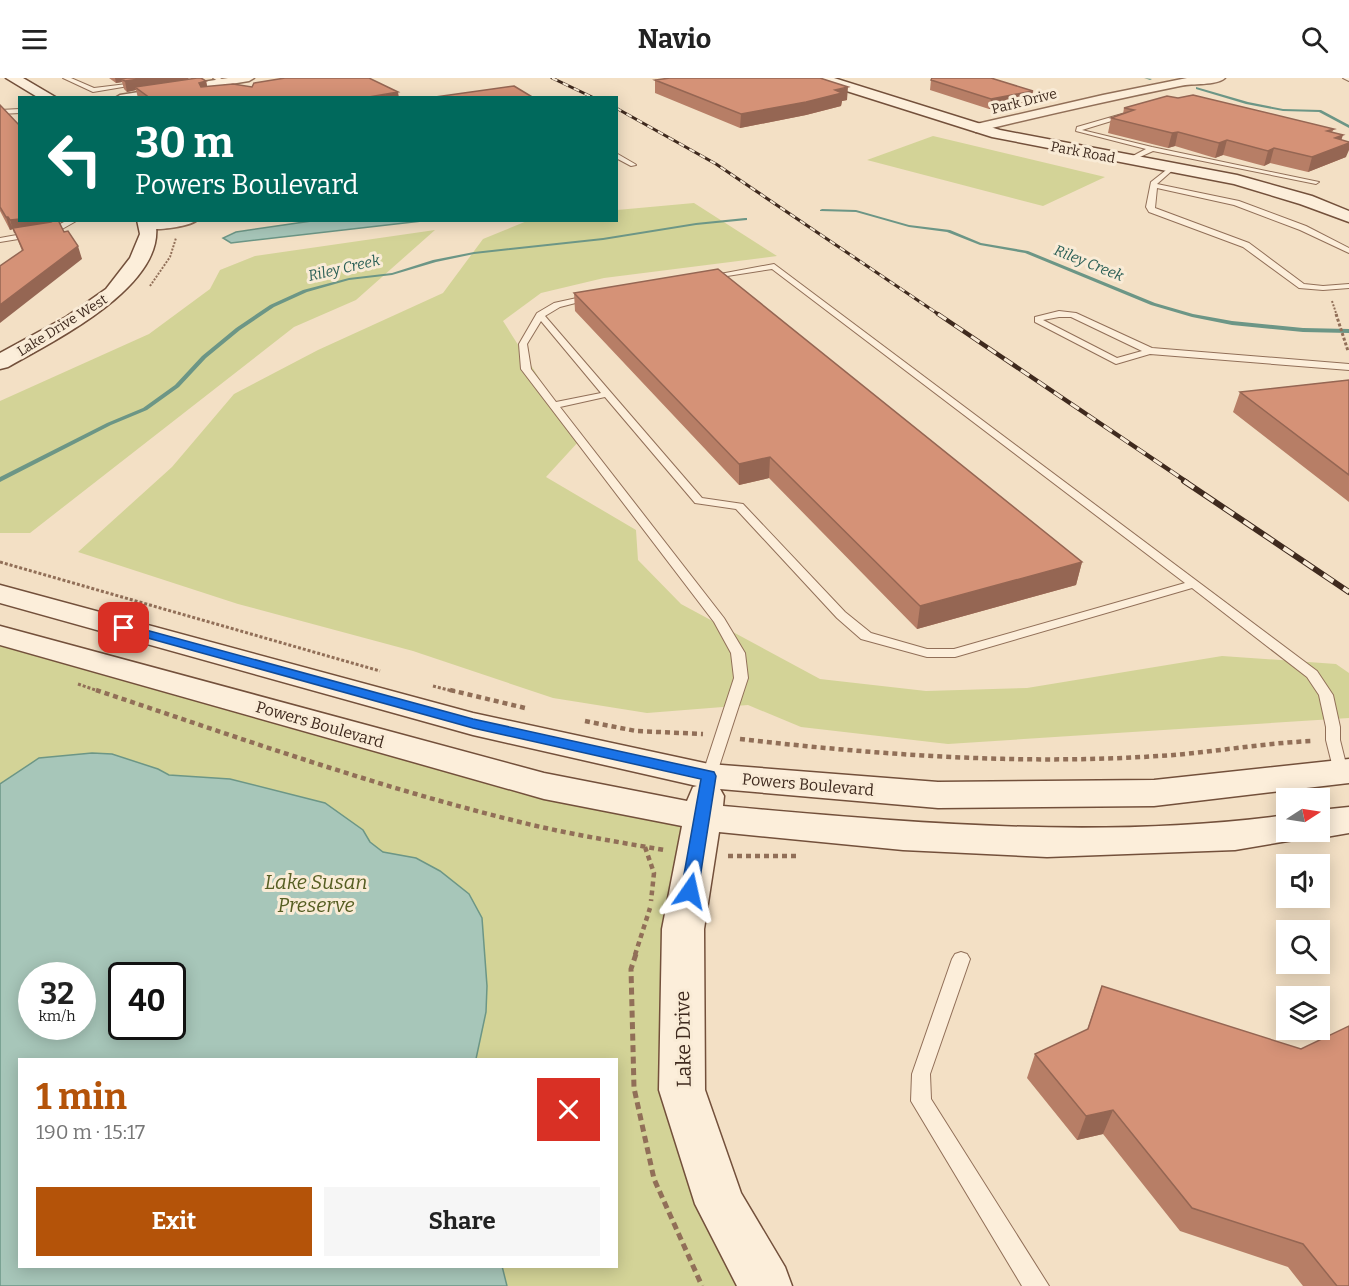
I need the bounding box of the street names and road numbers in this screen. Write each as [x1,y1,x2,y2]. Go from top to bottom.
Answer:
street label: Park Drive [990,85,1059,118]
street label: Park Road [1049,138,1117,167]
street label: Lake Drive West [14,291,111,360]
street label: Powers Boulevard [254,697,387,752]
street label: Powers Boulevard [741,769,875,800]
street label: Lake Drive [670,990,696,1088]

